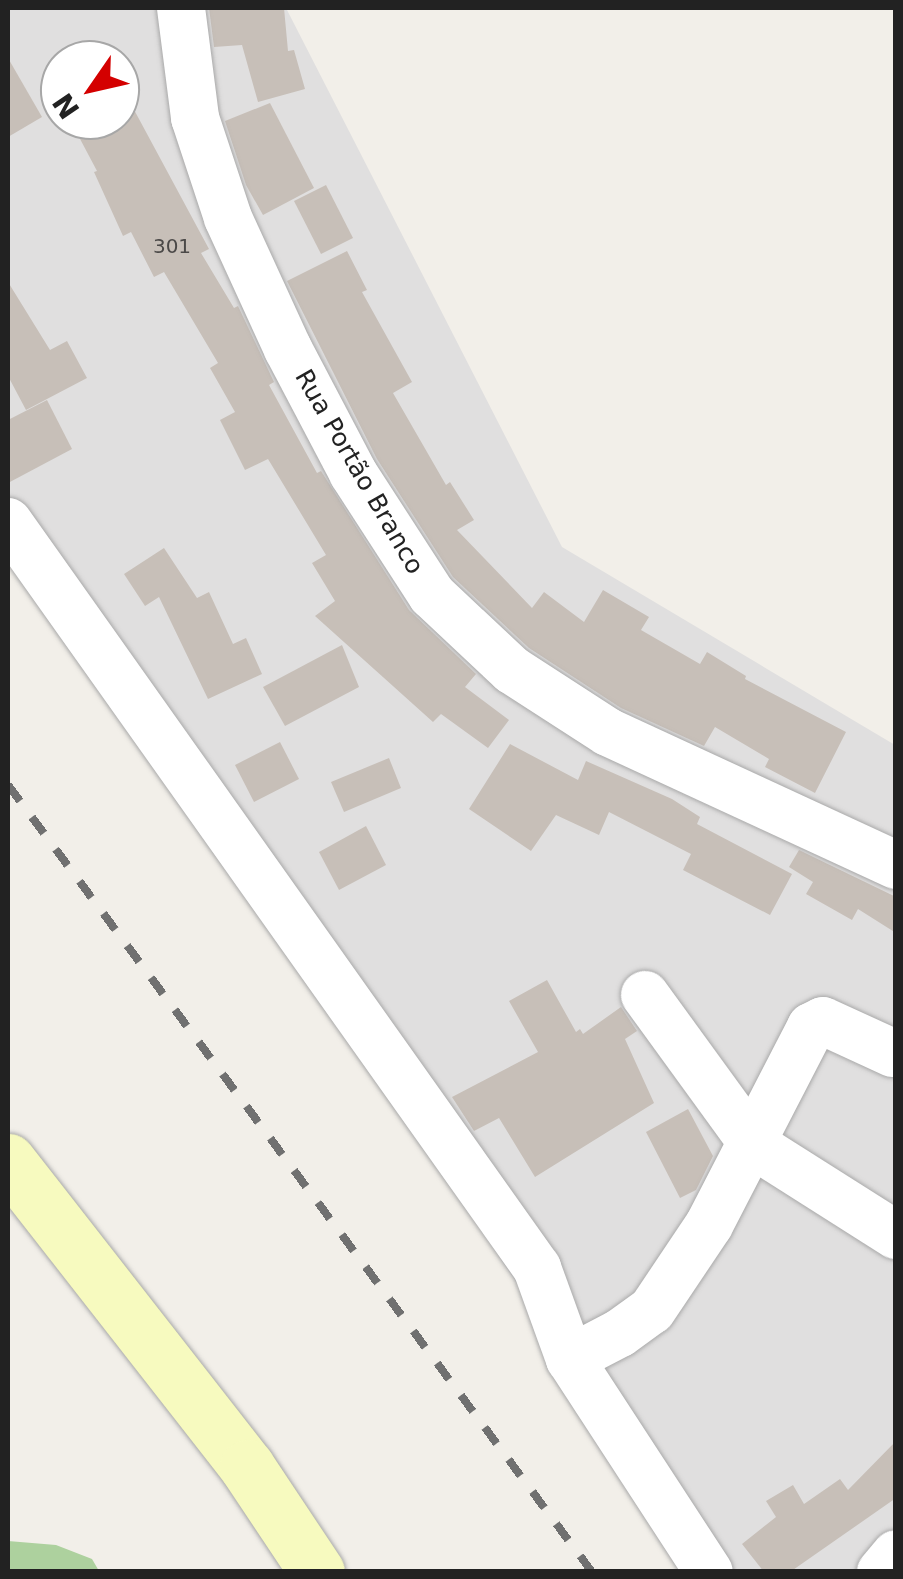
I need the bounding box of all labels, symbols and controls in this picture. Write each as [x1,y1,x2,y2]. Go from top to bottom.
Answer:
north arrow [40,40,140,140]
text: N [46,87,87,125]
house number: 301 [153,234,191,258]
street label: Rua Portão Branco [288,364,430,580]

